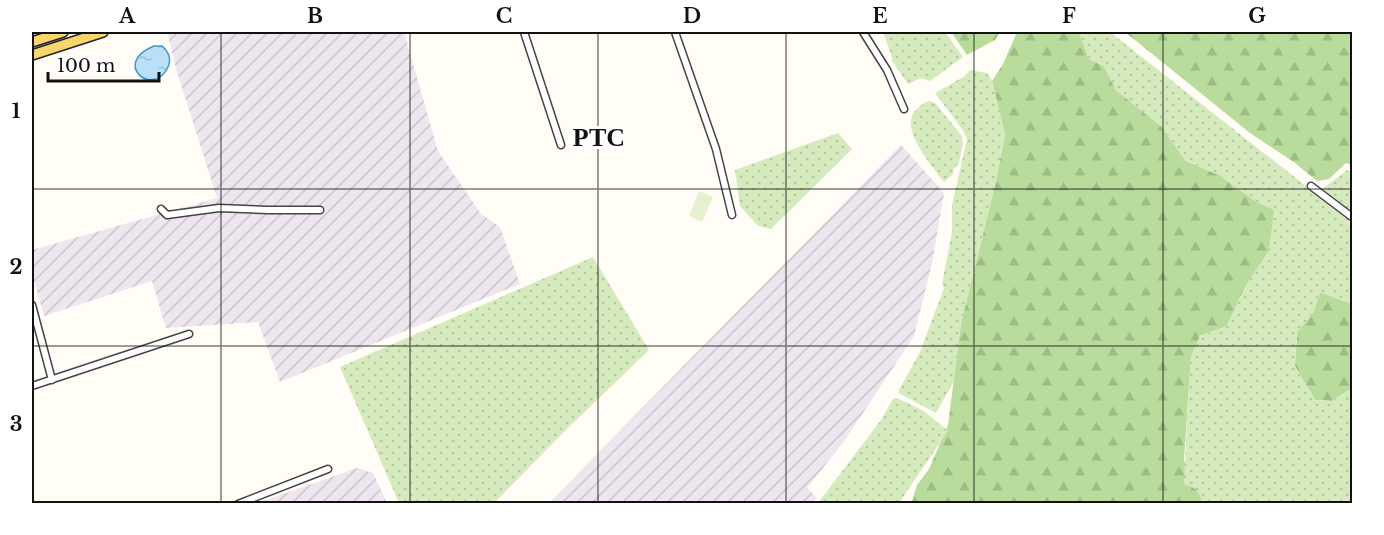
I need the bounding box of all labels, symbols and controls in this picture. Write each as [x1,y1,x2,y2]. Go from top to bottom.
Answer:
text: A [118,4,136,28]
text: B [307,4,323,28]
text: C [496,4,512,28]
text: D [683,4,701,28]
text: E [872,4,888,28]
text: F [1062,4,1076,28]
text: G [1248,4,1266,28]
scale bar [48,45,159,83]
text: 100 m [57,55,115,77]
text: 1 [12,99,21,123]
district label: РТС [573,121,625,153]
text: 2 [9,255,23,279]
text: 3 [10,412,22,436]

